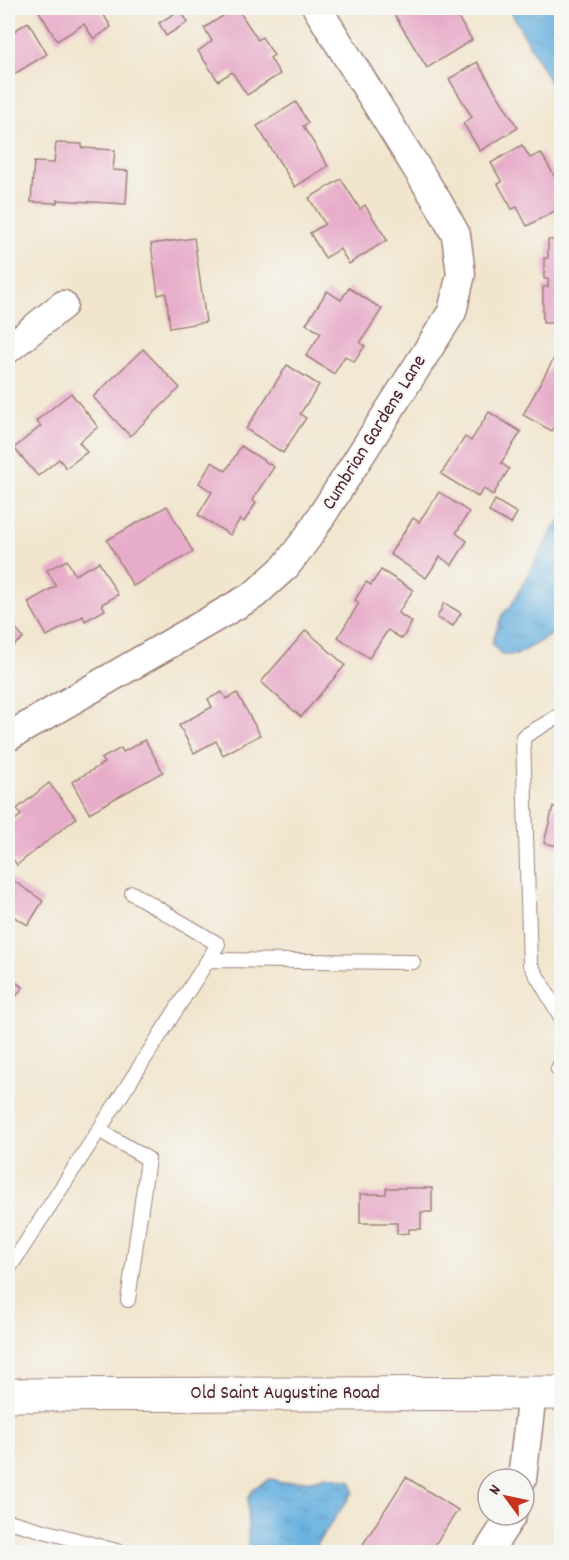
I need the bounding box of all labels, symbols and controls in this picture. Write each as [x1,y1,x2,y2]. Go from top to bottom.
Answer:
street label: Cumbrian Gardens Lane [316,350,434,516]
street label: Old Saint Augustine Road [190,1380,380,1408]
north arrow [476,1467,536,1527]
text: N [484,1481,507,1500]

